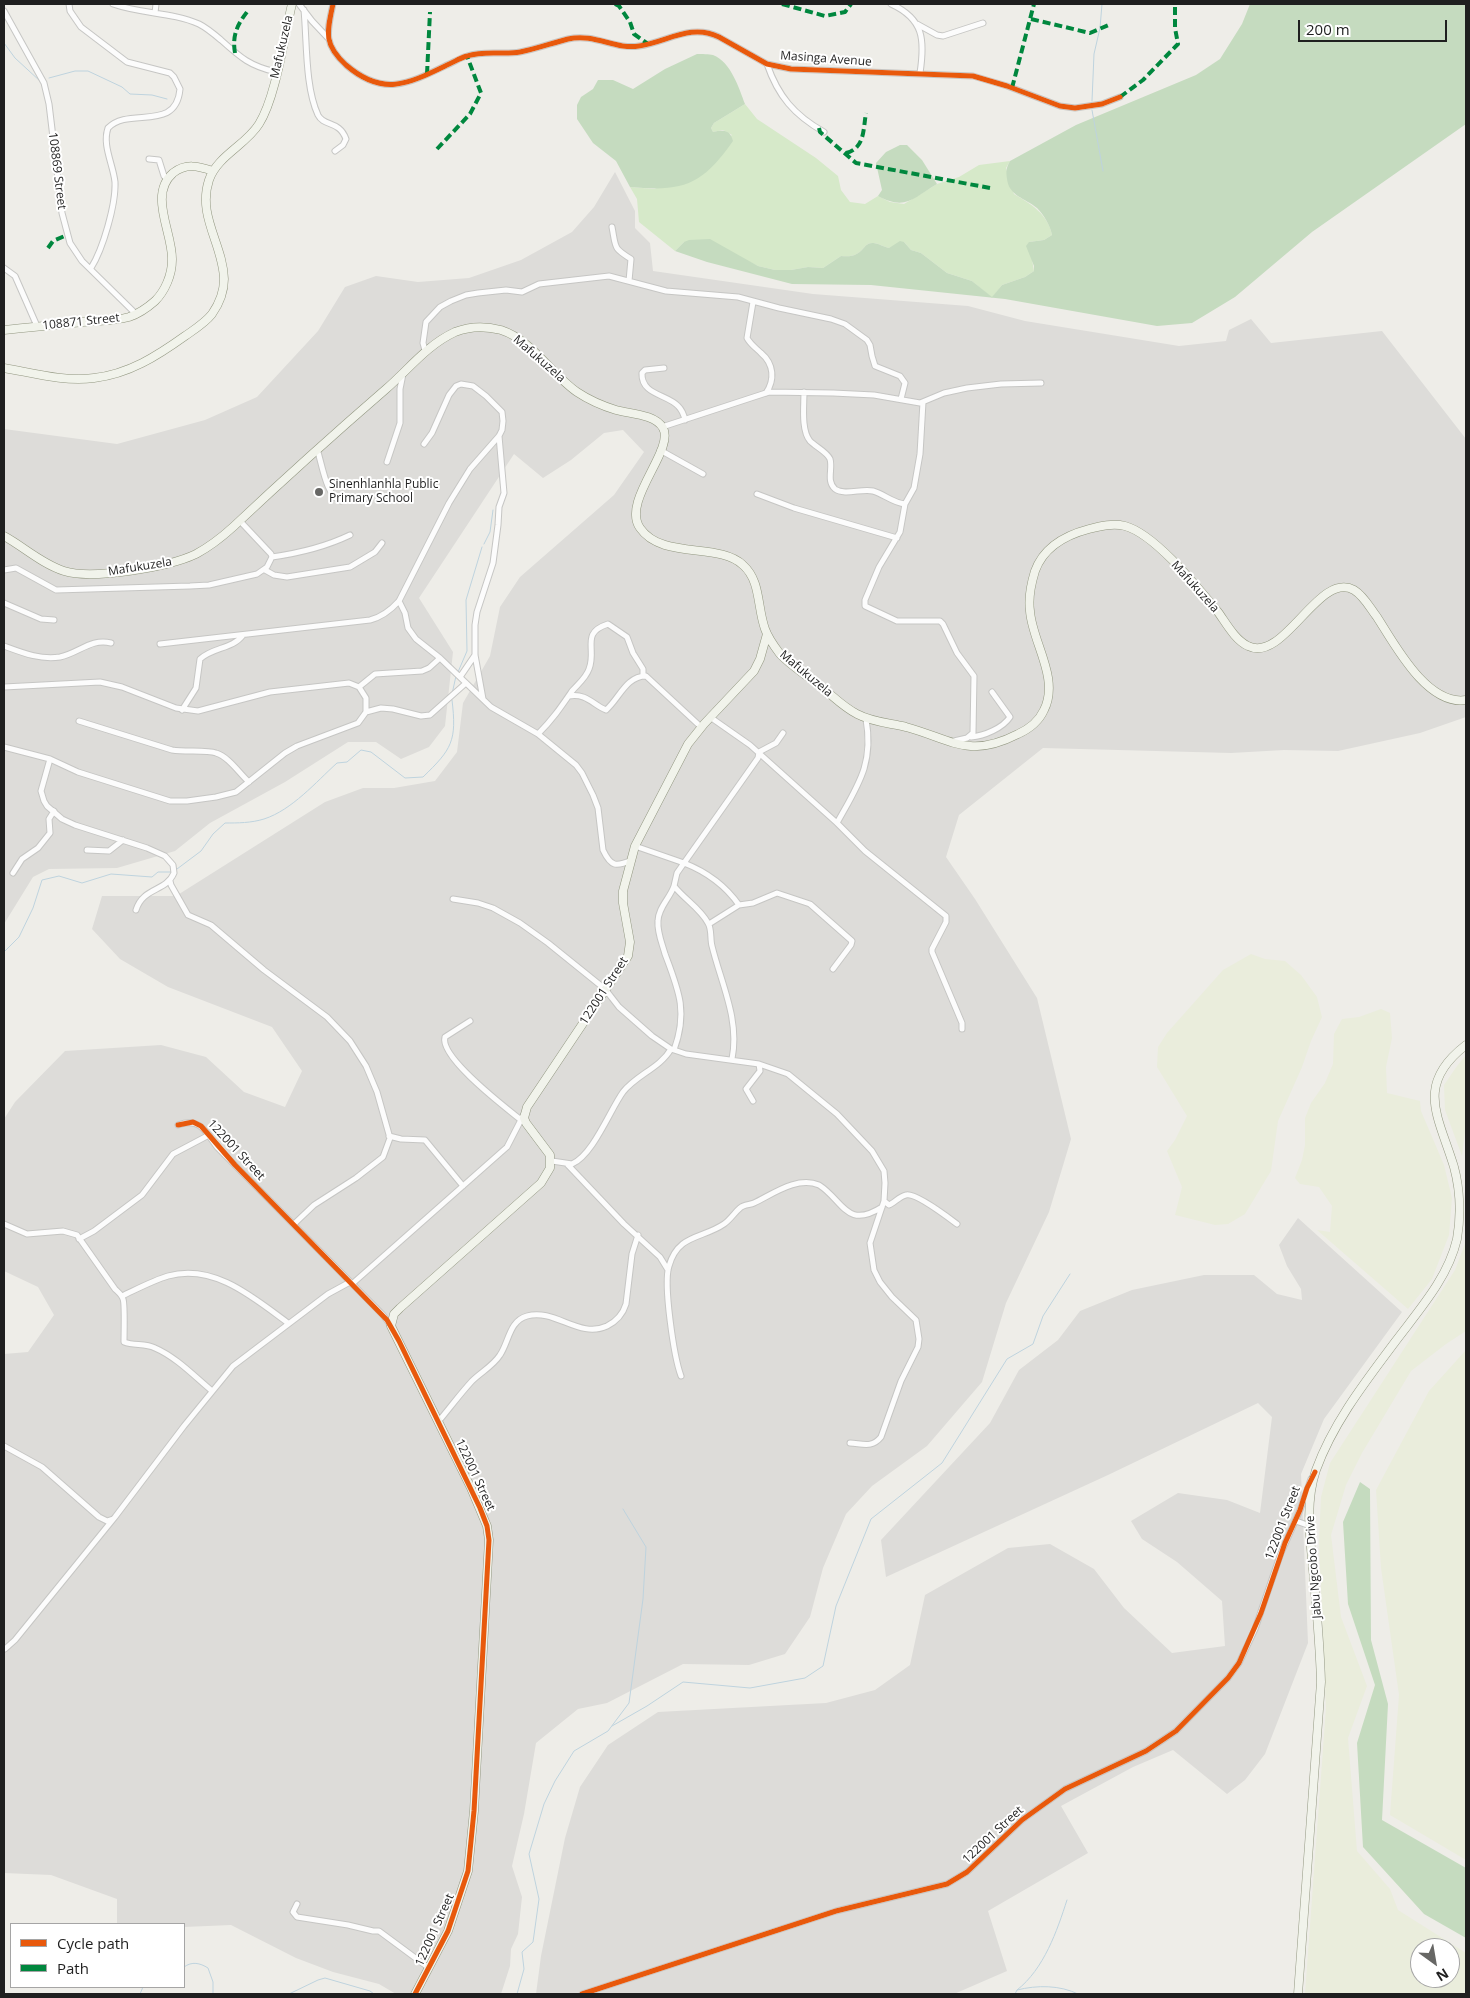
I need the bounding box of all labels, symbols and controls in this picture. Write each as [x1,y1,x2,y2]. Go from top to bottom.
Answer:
scale bar [1300,10,1449,42]
street label: Mafukuzela [268,14,296,80]
text: 200 m [1306,19,1350,39]
street label: Masinga Avenue [780,49,872,69]
street label: 108869 Street [45,132,69,210]
street label: 108871 Street [42,311,120,333]
street label: Mafukuzela [510,332,568,386]
place label: Sinenhlanhla Public Primary School [329,478,438,506]
marker: Sinenhlanhla Public Primary School [313,486,325,498]
street label: Mafukuzela [107,555,173,579]
street label: Mafukuzela [1168,558,1222,616]
street label: Mafukuzela [777,648,835,700]
street label: 122001 Street [577,954,631,1028]
street label: 122001 Street [204,1117,268,1183]
street label: 122001 Street [452,1437,498,1513]
street label: 122001 Street [1262,1484,1304,1562]
street label: Jabu Ngcobo Drive [1303,1515,1325,1619]
street label: 122001 Street [960,1803,1026,1867]
street label: 122001 Street [413,1892,457,1968]
legend [10,1923,185,1988]
text: Cycle path [57,1933,129,1953]
north arrow [1410,1938,1460,1988]
text: Path [57,1958,89,1978]
text: N [1433,1964,1453,1986]

